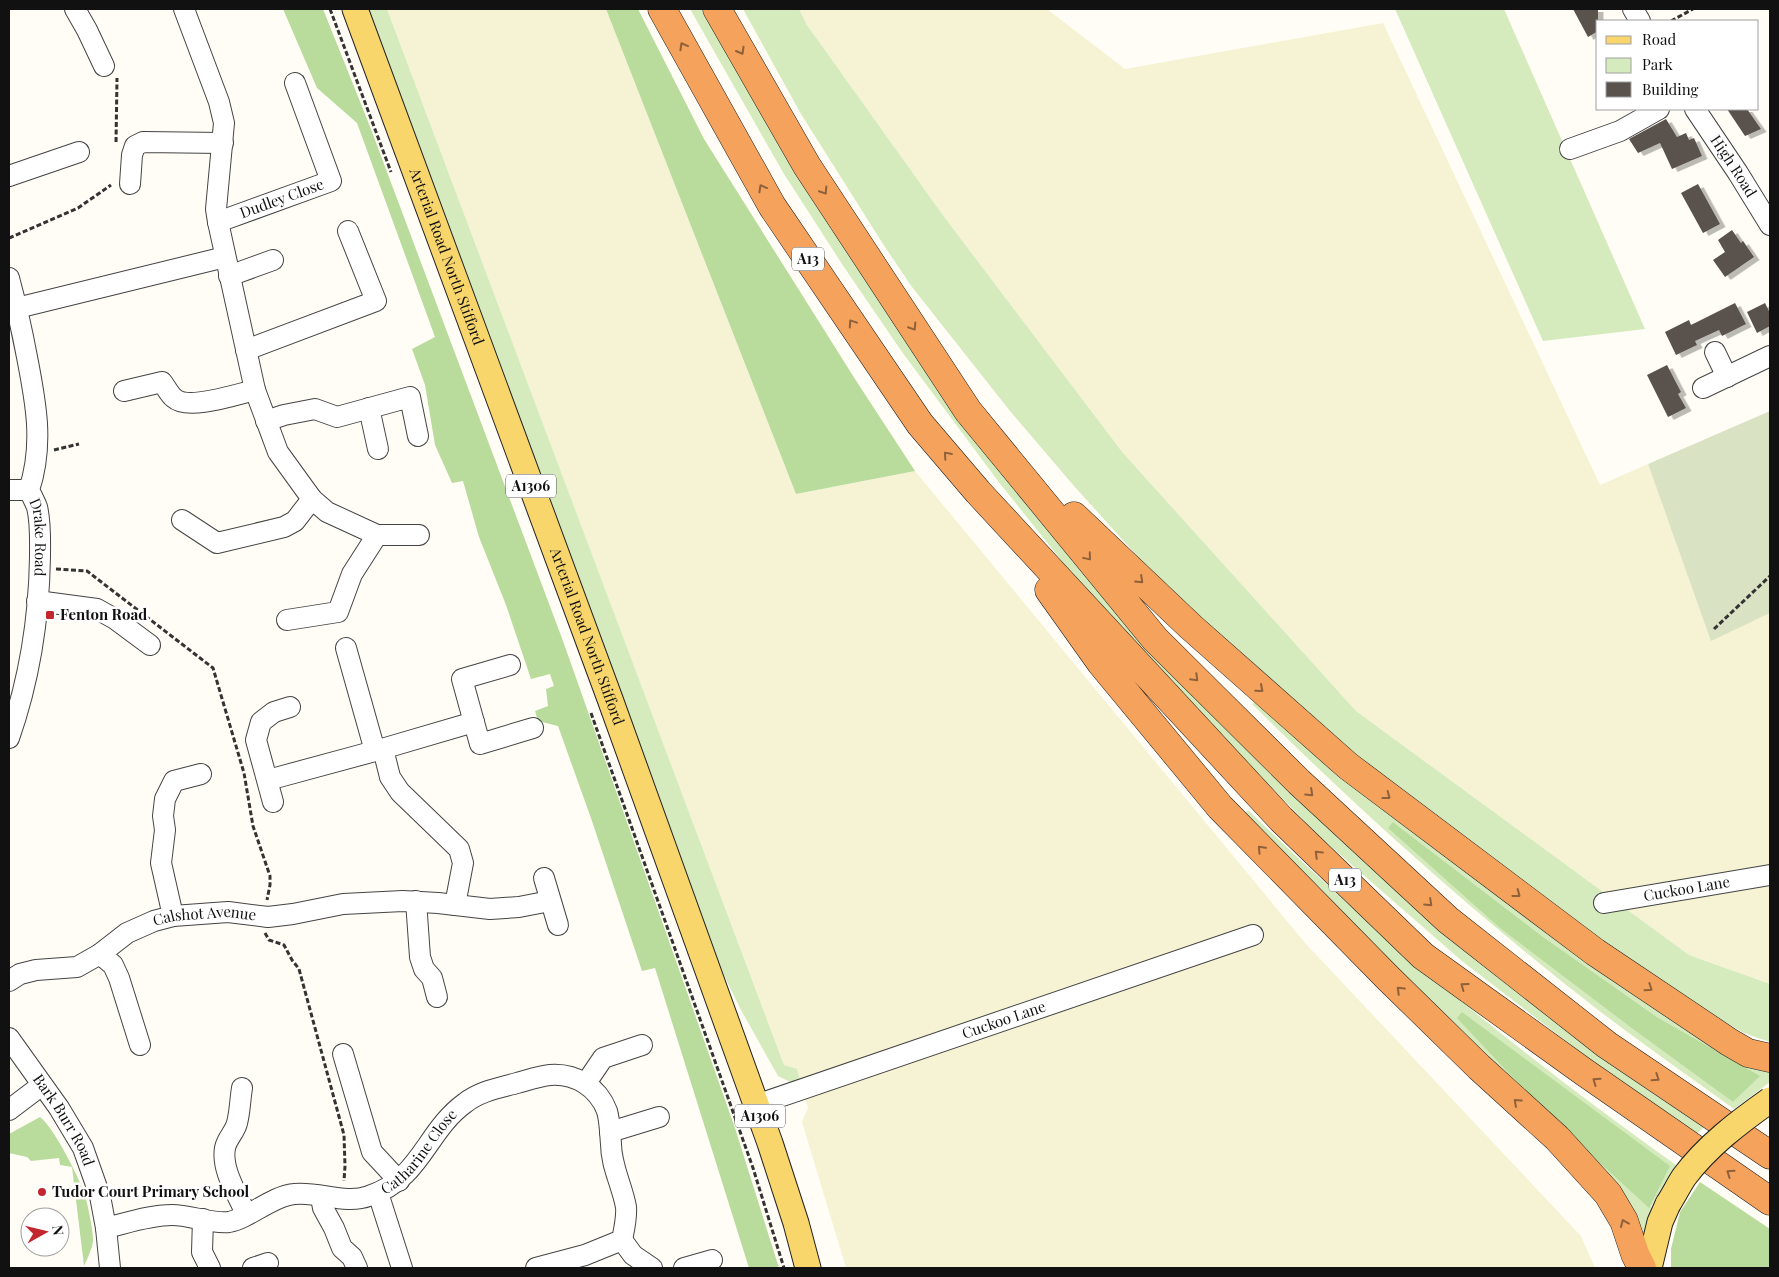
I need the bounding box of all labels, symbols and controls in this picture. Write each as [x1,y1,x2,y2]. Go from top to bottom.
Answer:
legend [1596,20,1759,110]
text: Road [1642,29,1676,49]
one-way arrow [679,43,689,52]
one-way arrow [735,46,745,55]
text: Park [1642,54,1674,74]
text: Building [1642,79,1699,99]
street label: High Road [1706,131,1762,201]
street label: Arterial Road North Stifford [405,164,489,348]
street label: Dudley Close [237,173,326,222]
one-way arrow [759,184,769,193]
one-way arrow [817,186,827,195]
road number: A13 [792,248,824,270]
one-way arrow [849,320,858,329]
one-way arrow [906,322,916,331]
one-way arrow [943,452,952,461]
road number: A1306 [506,474,556,498]
street label: Drake Road [25,495,51,577]
street label: Arterial Road North Stifford [546,544,630,728]
one-way arrow [1082,551,1091,560]
one-way arrow [1134,574,1143,583]
place label: Fenton Road [60,604,147,624]
marker: Fenton Road [44,609,56,621]
one-way arrow [1189,673,1198,682]
one-way arrow [1255,683,1264,692]
one-way arrow [1305,787,1314,796]
one-way arrow [1381,790,1391,799]
one-way arrow [1258,846,1267,855]
one-way arrow [1314,851,1323,860]
road number: A13 [1329,868,1361,892]
street label: Cuckoo Lane [1642,871,1731,905]
one-way arrow [1511,888,1520,896]
one-way arrow [1424,897,1433,906]
street label: Calshot Avenue [151,901,257,930]
one-way arrow [1643,982,1653,991]
one-way arrow [1460,983,1470,992]
one-way arrow [1397,987,1406,996]
street label: Cuckoo Lane [959,996,1048,1043]
street label: Bark Burr Road [29,1070,100,1169]
one-way arrow [1650,1072,1659,1081]
one-way arrow [1592,1078,1602,1087]
one-way arrow [1514,1099,1523,1108]
street label: Catharine Close [377,1104,461,1199]
road number: A1306 [735,1104,785,1128]
one-way arrow [1726,1170,1736,1179]
place label: Tudor Court Primary School [52,1181,250,1201]
marker: Tudor Court Primary School [36,1186,48,1198]
north arrow [20,1207,70,1257]
one-way arrow [1619,1219,1630,1228]
text: N [48,1224,68,1236]

